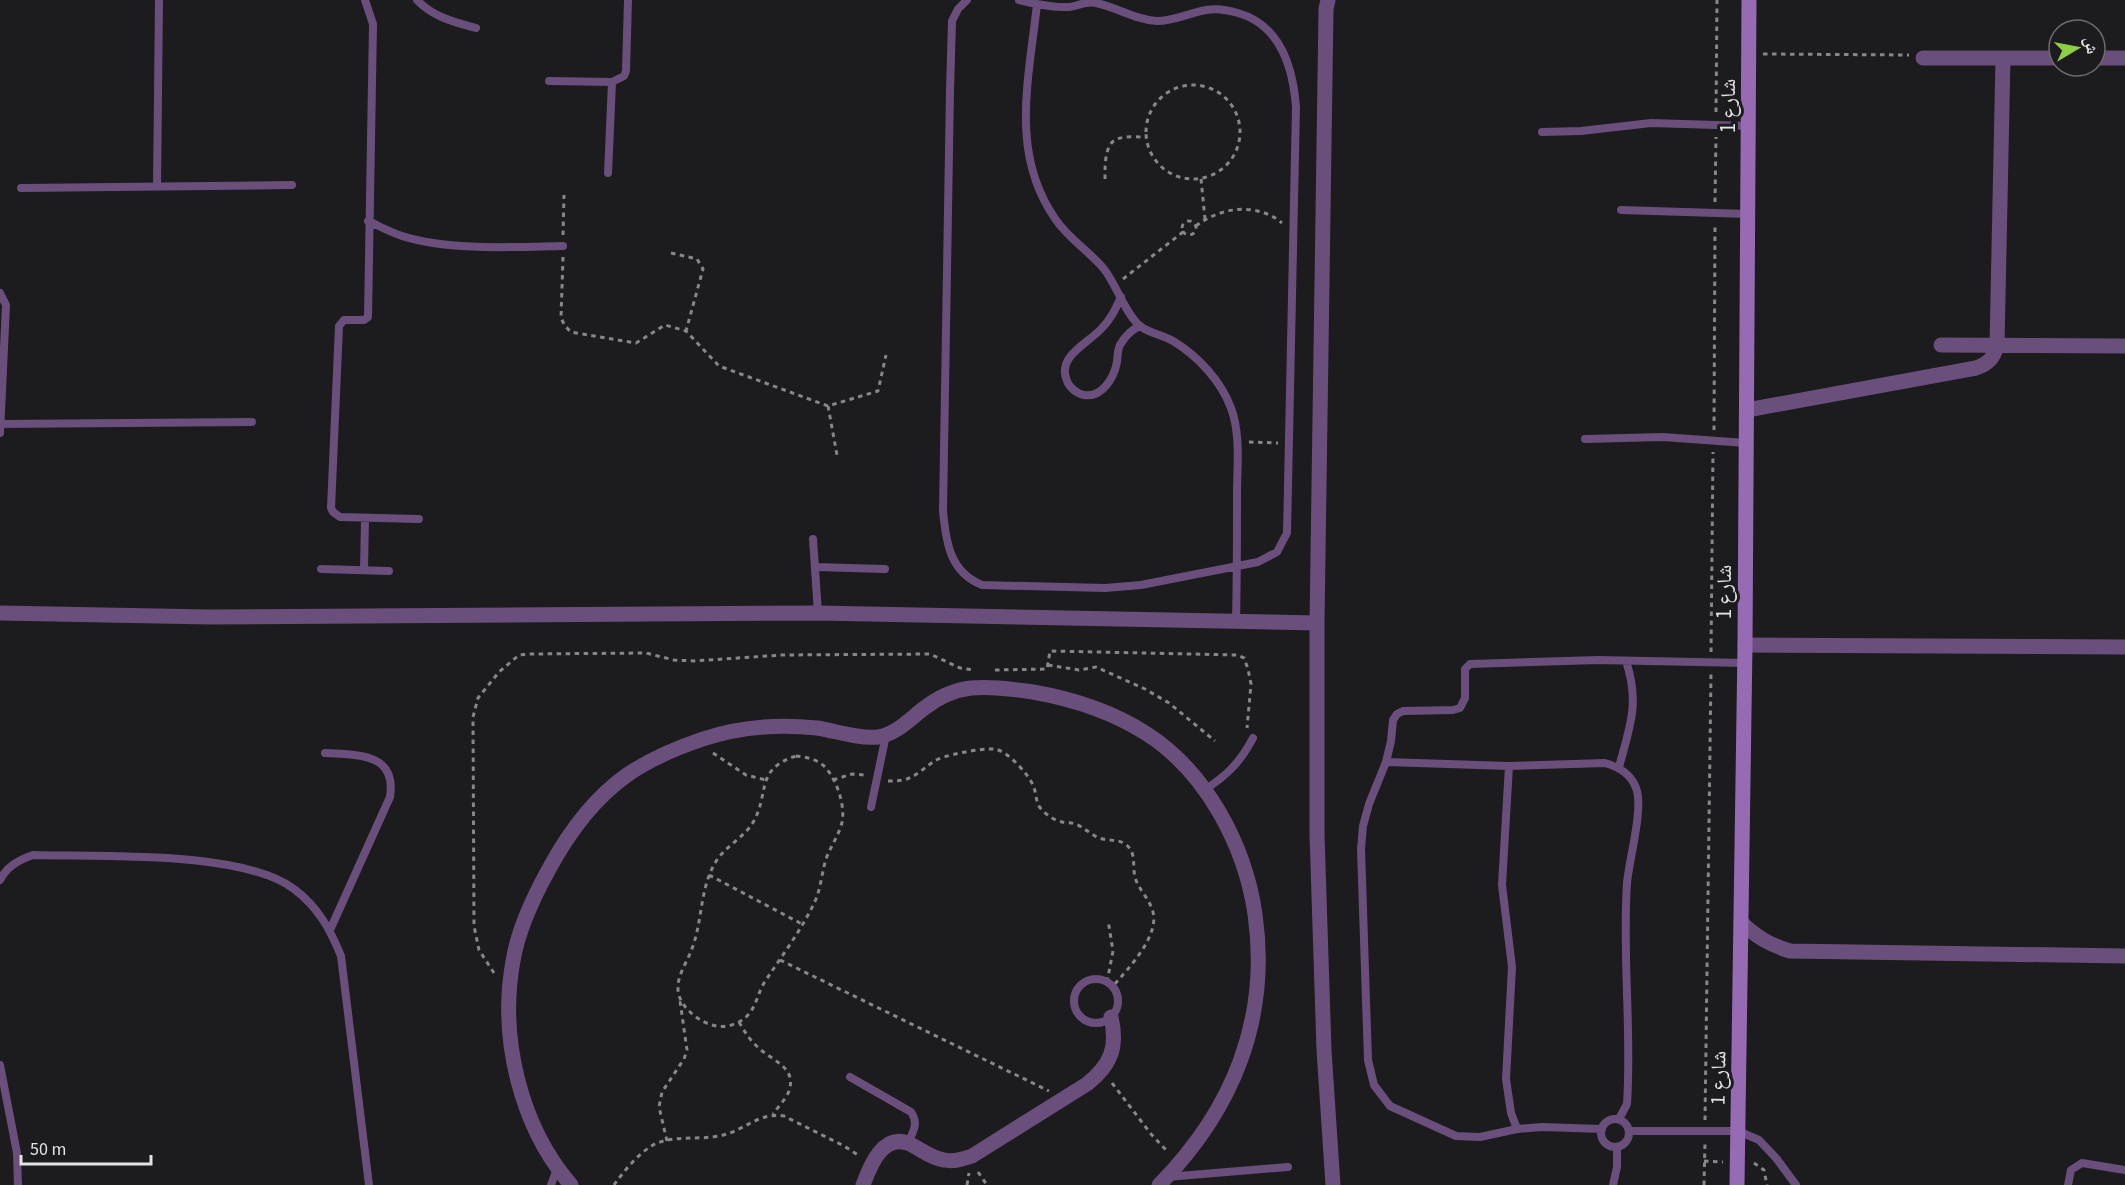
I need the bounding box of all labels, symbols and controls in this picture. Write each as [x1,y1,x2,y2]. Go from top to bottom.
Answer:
north arrow [2047,18,2107,78]
text: ش [2078,35,2103,56]
street label: شارع 1 [1713,79,1743,133]
street label: شارع 1 [1709,565,1739,619]
street label: شارع 1 [1703,1050,1733,1106]
scale bar [21,1128,152,1166]
text: 50 m [30,1137,66,1162]

